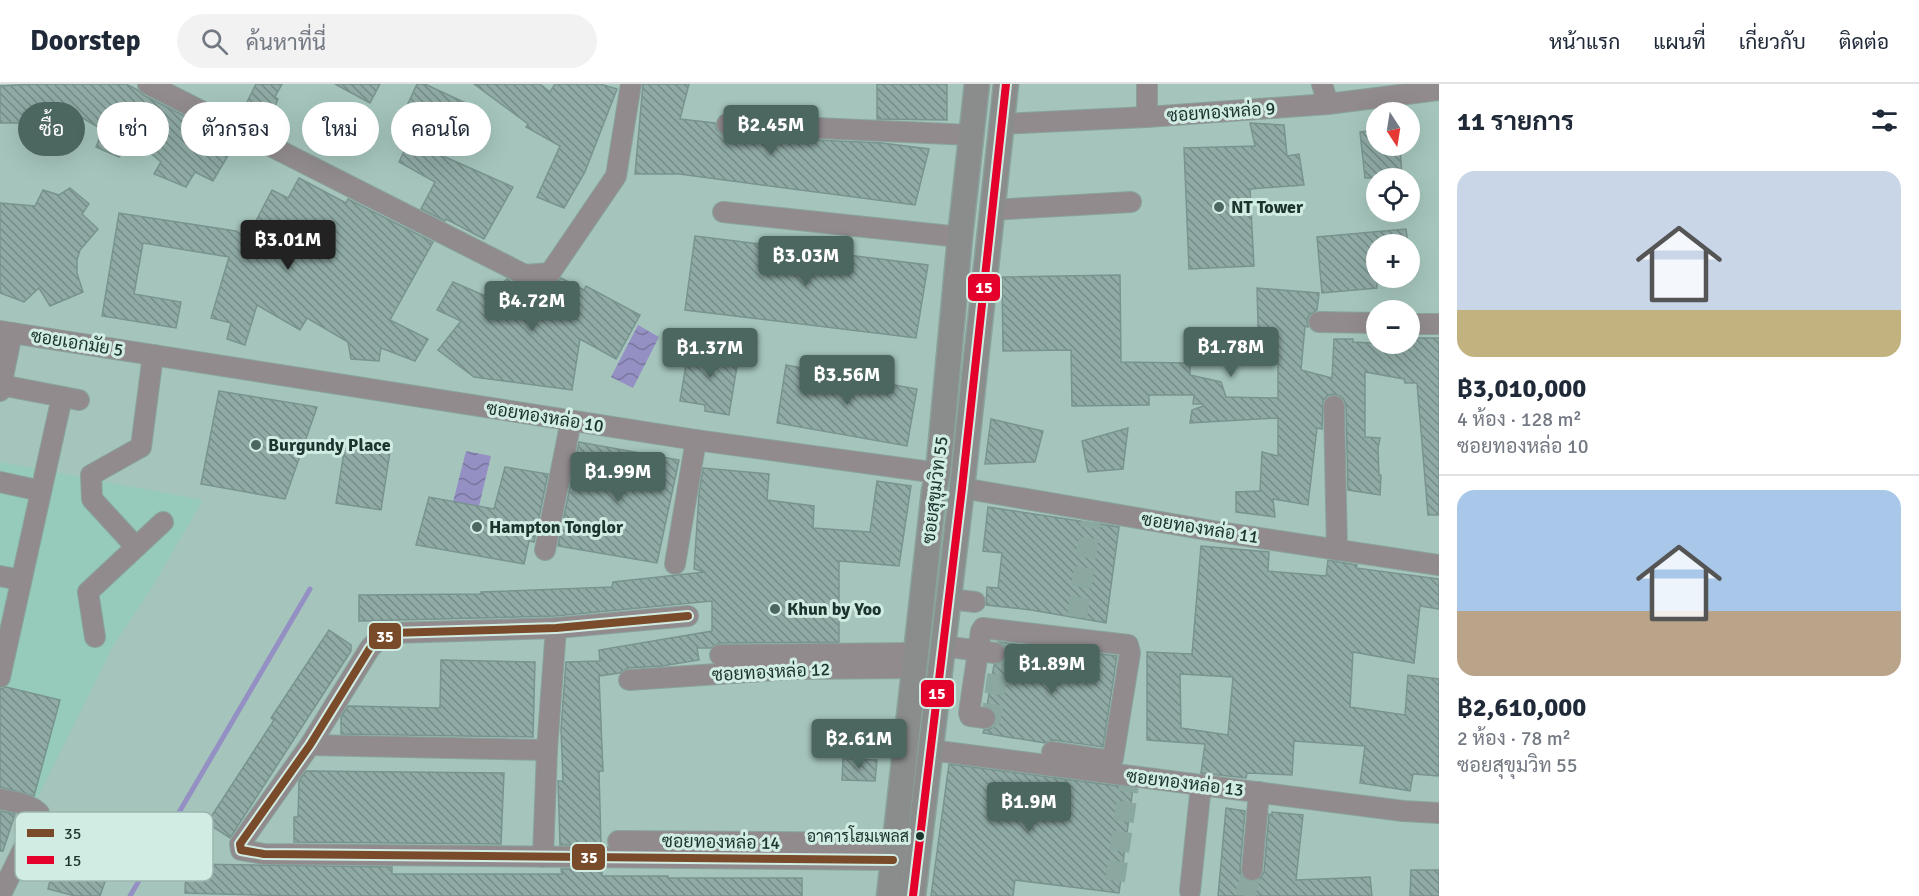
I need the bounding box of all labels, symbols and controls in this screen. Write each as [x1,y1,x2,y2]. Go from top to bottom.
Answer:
search box [177,14,597,68]
text: Doorstep [30,24,141,58]
icon: search [198,25,231,58]
text: ค้นหาที่นี่ [246,29,326,56]
text: หน้าแรก [1549,29,1620,55]
text: แผนที่ [1653,29,1706,55]
text: เกี่ยวกับ [1739,29,1806,55]
text: ติดต่อ [1839,29,1889,55]
street label: ซอยทองหล่อ 9 [1166,96,1276,127]
chip: ซื้อ [18,102,85,156]
chip: เช่า [97,102,169,156]
chip: ตัวกรอง [181,102,290,156]
chip: ใหม่ [302,102,379,156]
chip: คอนโด [391,102,491,156]
north arrow [1366,102,1420,156]
map controls [1366,102,1420,354]
icon: filters [1868,104,1901,137]
pin: ฿2.45M [722,105,820,156]
text: 11 รายการ [1457,106,1574,138]
text: ฿2.45M [738,112,804,137]
button: locate [1366,168,1420,222]
place label: NT Tower [1231,196,1304,218]
marker: NT Tower [1212,200,1226,214]
icon: home [1625,210,1733,318]
pin: ฿3.01M [239,220,337,271]
text: ฿3.01M [255,227,321,252]
button: + [1366,234,1420,288]
pin: ฿3.03M [757,236,855,287]
text: ฿3.03M [773,243,839,268]
line badge: 15 [967,273,1001,302]
text: 15 [975,278,993,298]
pin: ฿4.72M [483,281,581,332]
text: ฿4.72M [499,288,565,313]
button: − [1366,300,1420,354]
street label: ซอยเอกมัย 5 [29,325,125,361]
pin: ฿1.78M [1182,327,1280,378]
pin: ฿1.37M [661,328,759,379]
text: ฿1.78M [1198,334,1264,359]
text: ฿1.37M [677,335,743,360]
pin: ฿3.56M [798,355,896,406]
text: ฿3.56M [814,362,880,387]
text: ฿3,010,000 [1457,373,1586,405]
street label: ซอยทองหล่อ 10 [485,396,605,437]
text: 4 ห้อง · 128 m² [1457,407,1582,432]
place label: Burgundy Place [268,434,391,456]
text: ซอยทองหล่อ 10 [1457,434,1589,459]
street label: ซอยสุขุมวิท 55 [917,435,954,545]
marker: Burgundy Place [249,438,263,452]
pin: ฿1.99M [569,452,667,503]
text: ฿1.99M [585,459,651,484]
street label: ซอยทองหล่อ 11 [1140,507,1260,548]
place label: Hampton Tonglor [489,516,624,538]
marker: Hampton Tonglor [470,520,484,534]
icon: home [1625,529,1733,637]
place label: Khun by Yoo [787,598,882,620]
marker: Khun by Yoo [768,602,782,616]
line badge: 35 [368,622,402,650]
text: 35 [376,627,394,647]
pin: ฿1.89M [1003,644,1101,695]
text: ฿1.89M [1019,651,1085,676]
street label: ซอยทองหล่อ 12 [711,657,831,686]
line badge: 15 [920,679,955,708]
text: 15 [928,684,946,704]
text: ฿2,610,000 [1457,692,1586,724]
pin: ฿2.61M [810,719,908,770]
text: ฿2.61M [826,726,892,751]
text: 2 ห้อง · 78 m² [1457,726,1571,751]
text: ซอยสุขุมวิท 55 [1457,753,1578,778]
street label: ซอยทองหล่อ 13 [1125,764,1245,801]
pin: ฿1.9M [987,782,1071,833]
text: ฿1.9M [1001,789,1057,814]
legend [15,812,213,881]
text: 35 [64,824,81,844]
place label: อาคารโฮมเพลส [807,825,909,847]
street label: ซอยทองหล่อ 14 [662,829,781,854]
marker: อาคารโฮมเพลส [914,830,926,842]
line badge: 35 [571,843,606,871]
text: 35 [580,848,598,868]
text: 15 [64,851,81,871]

